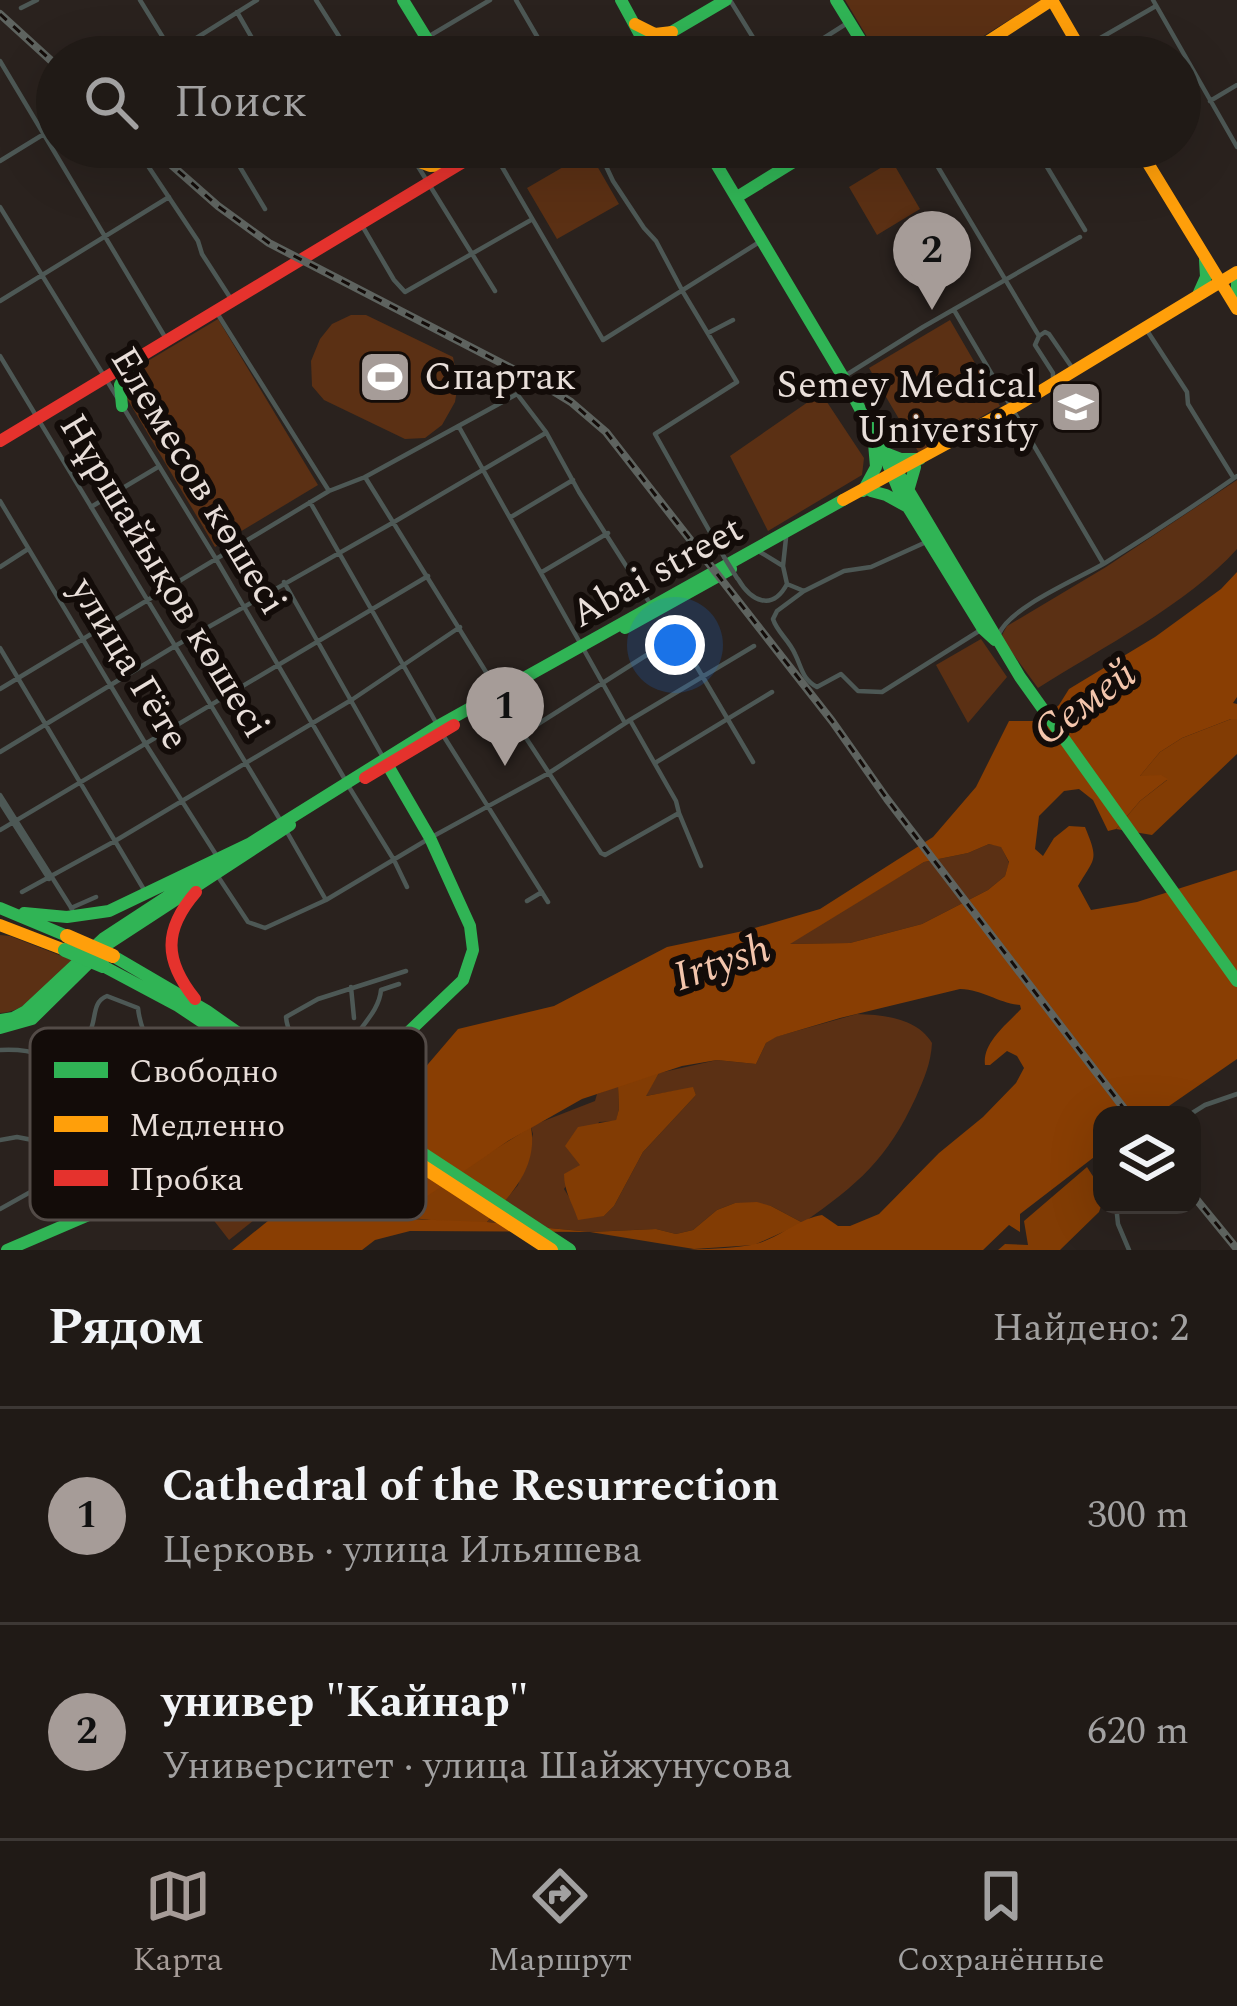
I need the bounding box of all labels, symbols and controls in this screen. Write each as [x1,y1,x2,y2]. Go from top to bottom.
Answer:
search box [36,36,1201,168]
text: Поиск [174,68,307,137]
icon: search [78,69,144,135]
pin: 2 [893,211,971,310]
street label: Елемесов көшесі [95,336,301,626]
place label: Спартак [424,348,576,407]
sports icon: Спартак [357,349,413,405]
place label: Semey Medical University [776,356,1038,460]
school or university icon: Semey Medical University [1048,379,1104,435]
street label: Нұршайықов көшесі [44,403,284,749]
street label: Abai street [560,500,754,644]
street label: улица Гёте [54,565,204,762]
your location [645,615,705,675]
water label: Семей [1020,644,1150,762]
pin: 1 [466,667,544,766]
water label: Irtysh [665,917,779,1009]
legend [30,1028,426,1220]
text: Свободно [129,1047,278,1097]
text: Медленно [129,1101,285,1151]
map controls [1093,1106,1201,1214]
button: layers [1093,1106,1201,1214]
text: Пробка [129,1155,243,1205]
text: Рядом [48,1289,204,1367]
text: Найдено: 2 [992,1299,1189,1358]
text: Cathedral of the Resurrection [162,1452,779,1521]
text: 1 [76,1486,98,1545]
text: 300 m [1087,1486,1189,1545]
text: Церковь · улица Ильяшева [162,1521,642,1580]
text: универ "Кайнар" [162,1668,529,1737]
text: 2 [76,1702,98,1761]
text: 620 m [1087,1702,1189,1761]
text: Университет · улица Шайжунусова [162,1737,792,1796]
tab: Карта [133,1863,223,1985]
tab: Маршрут [488,1863,632,1985]
tab: Сохранённые [897,1863,1104,1985]

